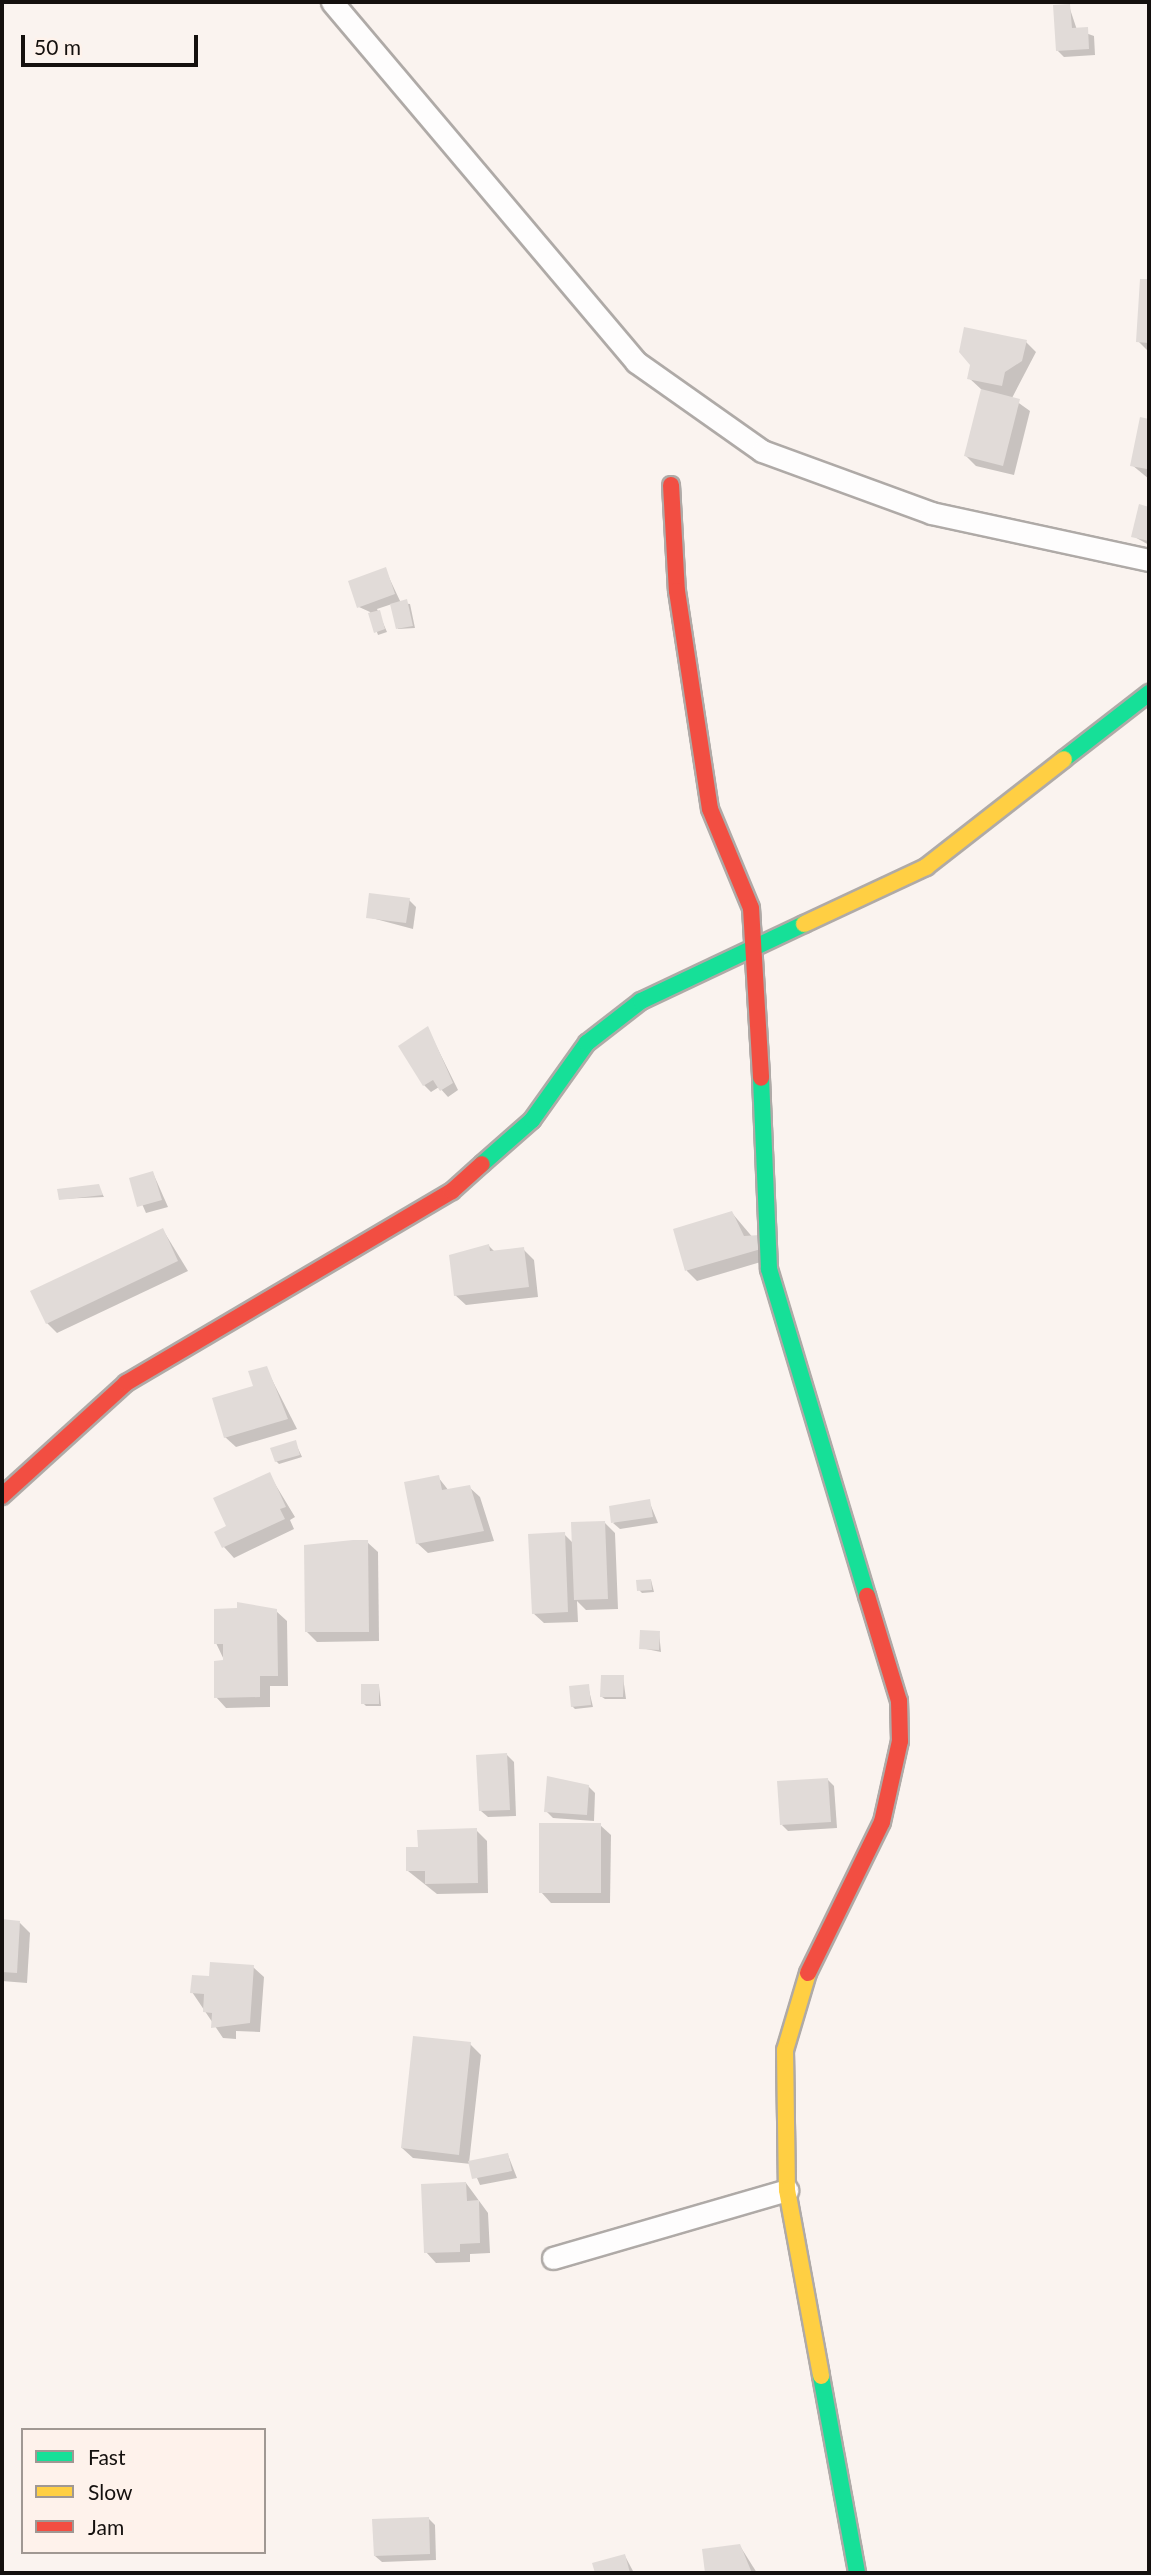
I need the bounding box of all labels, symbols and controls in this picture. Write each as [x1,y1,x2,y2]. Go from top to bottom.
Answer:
scale bar [24,21,201,65]
text: 50 m [34,34,81,59]
legend [21,2428,266,2554]
text: Fast [88,2444,125,2469]
text: Slow [88,2479,132,2504]
text: Jam [88,2514,124,2539]

